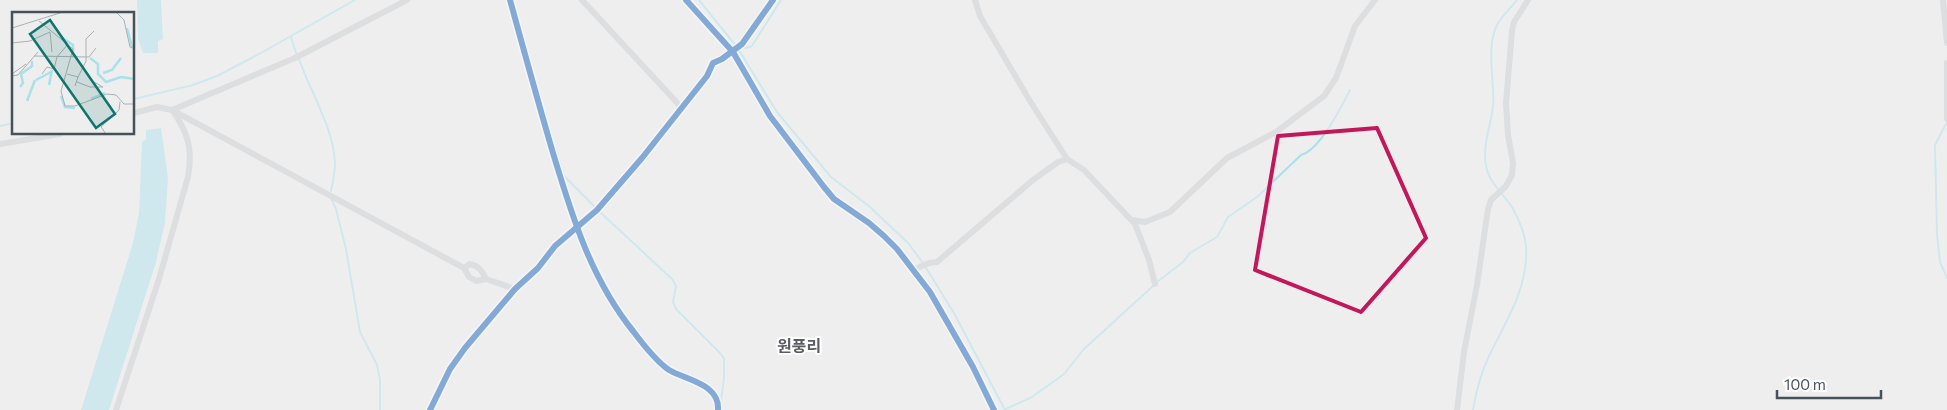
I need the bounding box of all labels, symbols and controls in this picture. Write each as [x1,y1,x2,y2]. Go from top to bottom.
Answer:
inset map [12,12,135,135]
district label: 원풍리 [777,336,821,355]
scale bar [1777,368,1881,400]
text: 100 m [1784,375,1826,393]

